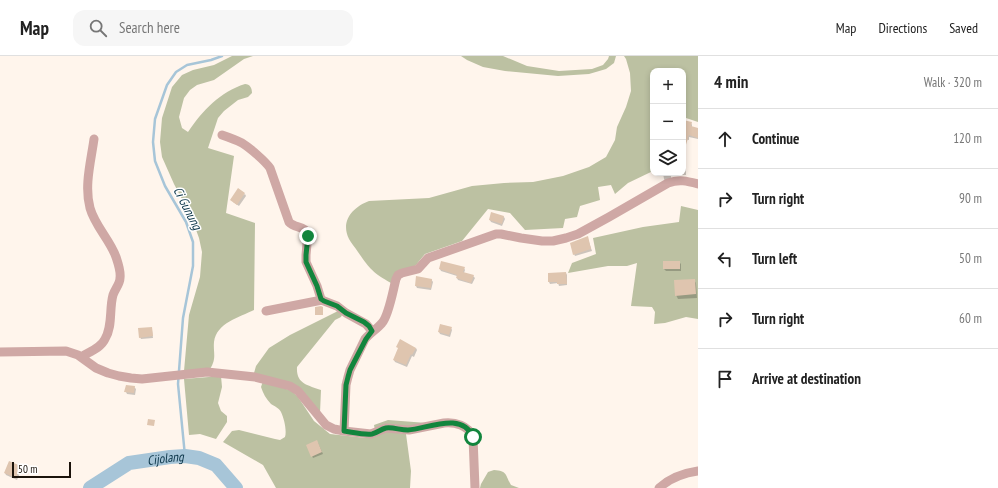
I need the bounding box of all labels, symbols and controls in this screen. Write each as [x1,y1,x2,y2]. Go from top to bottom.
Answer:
search box [73,10,353,46]
text: Map [20,16,49,40]
icon: search [87,17,109,39]
text: Search here [119,18,180,37]
text: Map [836,19,856,37]
text: Directions [878,19,927,37]
text: Saved [949,19,978,37]
map controls [650,68,686,176]
button: + [650,68,686,104]
text: 4 min [714,71,748,93]
text: Walk · 320 m [924,74,982,91]
button: − [650,104,686,140]
icon: ahead [714,128,736,150]
text: Continue [752,129,799,148]
text: 120 m [953,130,982,147]
button: layers [650,140,686,176]
water label: Ci Gunung [169,184,206,234]
icon: right [714,188,736,210]
text: Turn right [752,189,804,208]
text: 90 m [959,190,982,207]
route end [299,227,317,245]
icon: left [714,248,736,270]
text: Turn left [752,249,797,268]
text: 50 m [959,250,982,267]
icon: right [714,308,736,330]
text: Turn right [752,309,804,328]
text: 60 m [959,310,982,327]
icon: arrive [714,368,736,390]
text: Arrive at destination [752,369,861,388]
route start [464,428,482,446]
water label: Cijolang [146,448,186,469]
scale bar [12,460,71,479]
text: 50 m [18,462,37,476]

